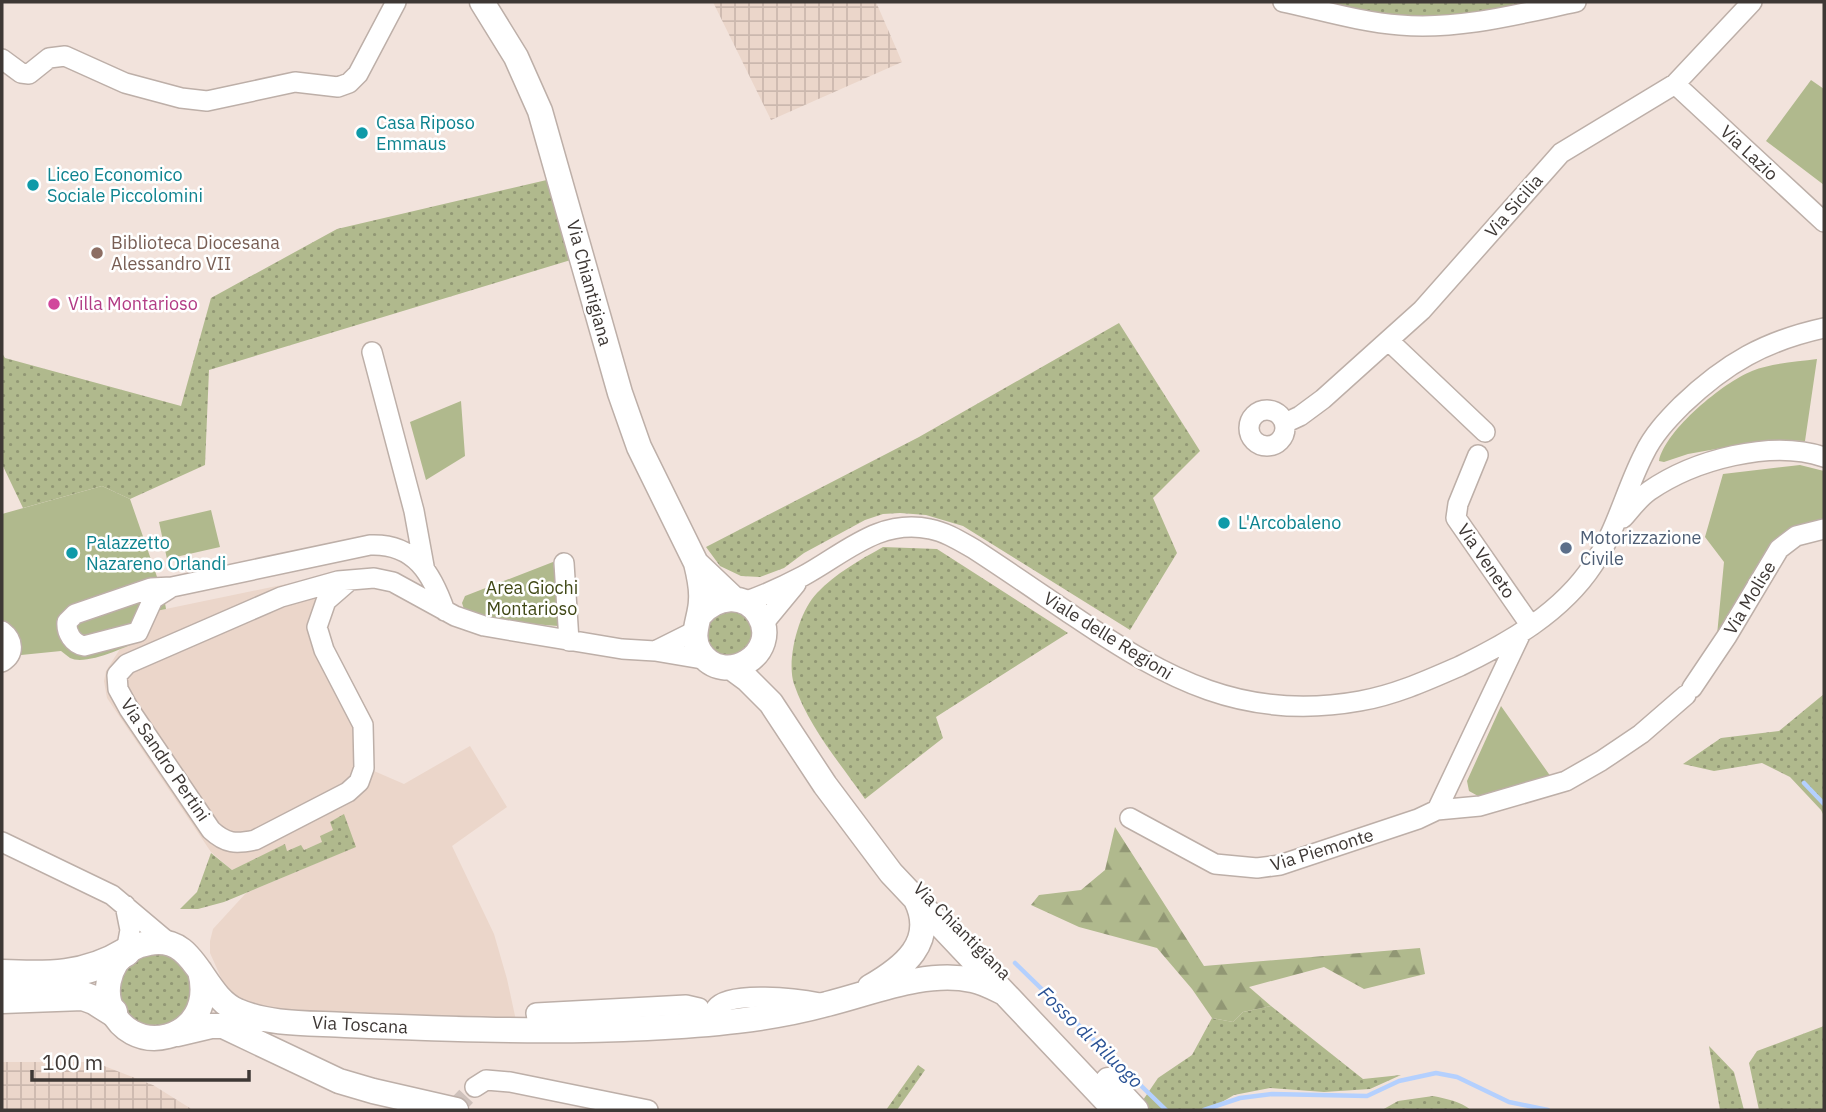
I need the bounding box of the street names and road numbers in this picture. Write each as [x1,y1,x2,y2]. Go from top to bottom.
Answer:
street label: Via Lazio [1716,120,1783,185]
street label: Via Sicilia [1480,169,1548,242]
street label: Via Chiantigiana [562,217,617,349]
street label: Via Veneto [1452,519,1521,603]
street label: Via Molise [1719,557,1781,639]
street label: Viale delle Regioni [1039,587,1177,685]
street label: Via Sandro Pertini [116,694,215,826]
street label: Via Piemonte [1267,823,1376,876]
street label: Via Chiantigiana [908,877,1016,985]
street label: Via Toscana [312,1011,409,1039]

